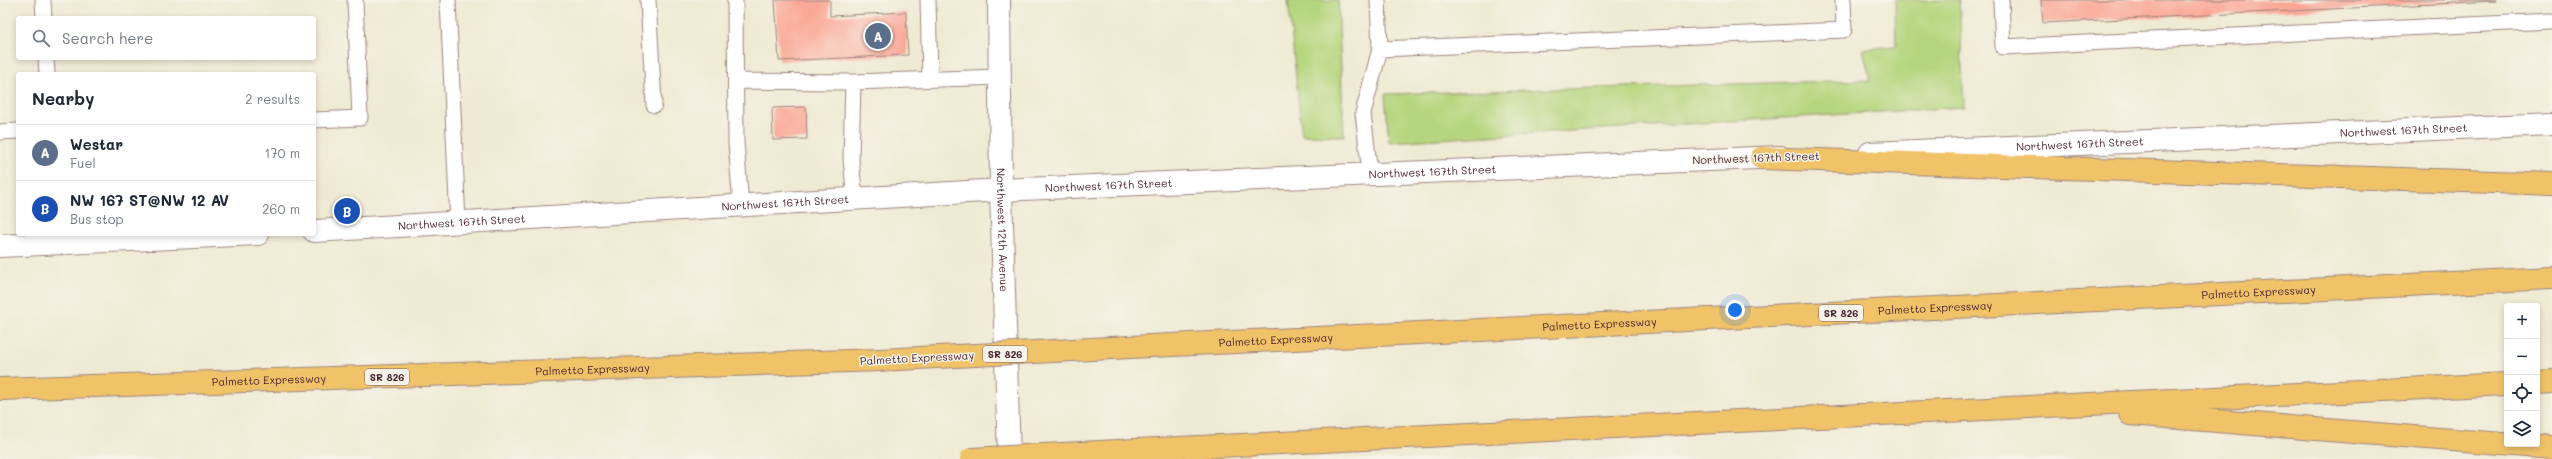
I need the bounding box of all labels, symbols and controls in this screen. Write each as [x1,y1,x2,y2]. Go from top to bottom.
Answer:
search box [16,16,316,60]
pin: A [865,21,891,51]
icon: search [30,27,52,49]
text: Search here [62,28,153,48]
text: Nearby [32,87,94,109]
text: 2 results [245,90,300,107]
street label: Northwest 167th Street [2339,120,2468,140]
street label: Northwest 167th Street [2016,133,2144,154]
text: Westar [70,134,123,154]
text: A [40,144,50,161]
text: 170 m [264,144,300,161]
street label: Northwest 167th Street [1692,148,1820,167]
text: Fuel [70,154,96,171]
street label: Northwest 167th Street [1368,161,1497,181]
street label: Northwest 12th Avenue [994,168,1012,292]
street label: Northwest 167th Street [1045,175,1173,195]
text: NW 167 ST@NW 12 AV [70,190,229,210]
street label: Northwest 167th Street [721,191,849,214]
pin: B [334,196,360,226]
text: B [41,200,49,217]
text: 260 m [262,200,300,217]
text: Bus stop [70,210,123,227]
street label: Northwest 167th Street [398,210,526,233]
street label: Palmetto Expressway [2201,281,2317,302]
street label: Palmetto Expressway [1877,297,1993,318]
your location [1725,300,1745,320]
map controls [2504,303,2540,447]
button: + [2504,303,2540,339]
road number: SR 826 [1819,305,1863,321]
street label: Palmetto Expressway [1542,313,1657,334]
street label: Palmetto Expressway [1218,329,1334,350]
button: − [2504,339,2540,375]
road number: SR 826 [983,346,1027,362]
street label: Palmetto Expressway [859,347,975,368]
street label: Palmetto Expressway [535,360,650,378]
road number: SR 826 [365,369,409,385]
street label: Palmetto Expressway [211,370,327,389]
button: locate [2504,375,2540,411]
button: layers [2504,411,2540,447]

